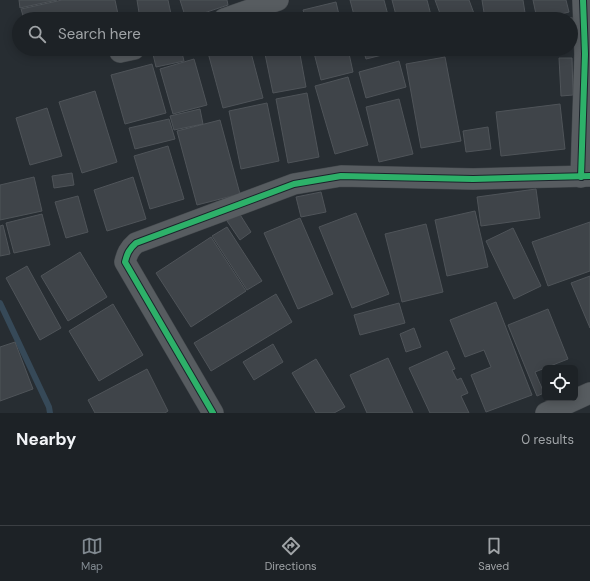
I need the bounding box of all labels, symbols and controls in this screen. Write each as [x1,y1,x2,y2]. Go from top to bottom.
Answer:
search box [12,12,578,56]
icon: search [26,23,48,45]
text: Search here [58,24,141,44]
map controls [542,365,578,401]
button: locate [542,365,578,401]
text: Nearby [16,428,76,450]
text: 0 results [521,431,574,448]
tab: Map [81,535,103,573]
tab: Directions [265,535,317,573]
tab: Saved [478,535,509,573]

